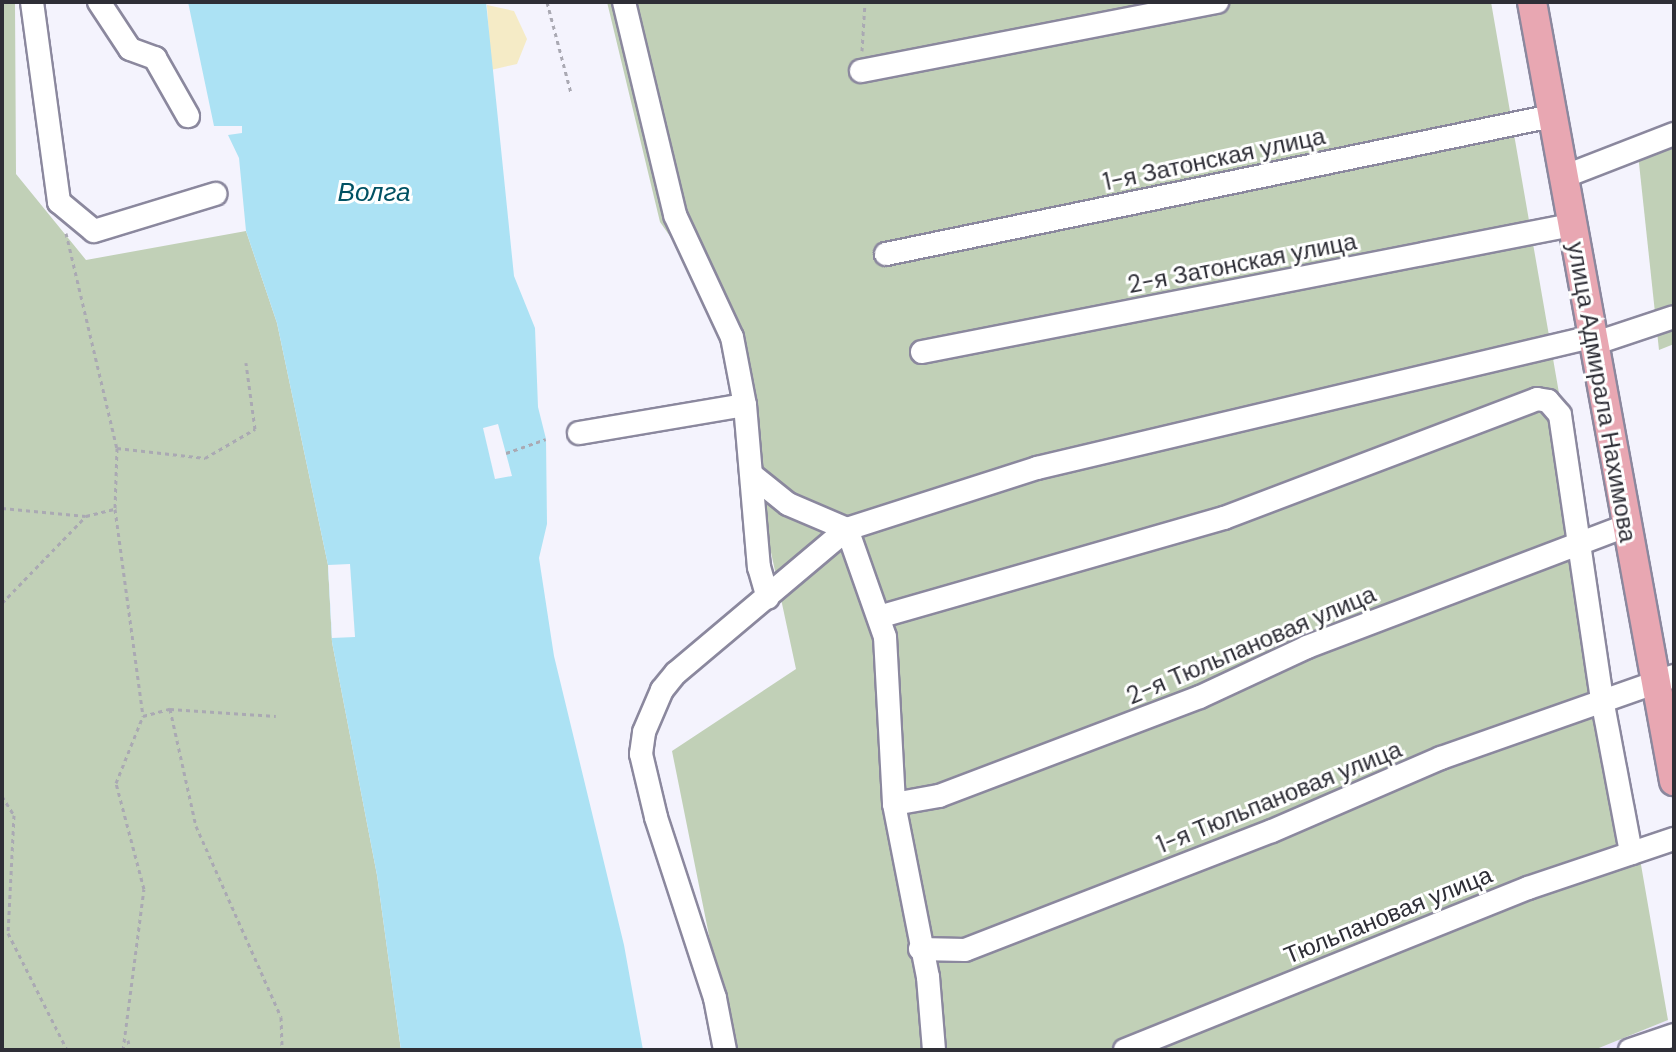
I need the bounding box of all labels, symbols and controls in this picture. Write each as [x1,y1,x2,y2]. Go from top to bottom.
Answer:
street label: 1-я Затонская улица [1100,121,1328,197]
water label: Волга [338,177,410,209]
street label: 2-я Затонская улица [1125,227,1359,299]
street label: улица Адмирала Нахимова [1561,240,1643,544]
street label: 2-я Тюльпановая улица [1122,579,1380,711]
street label: 1-я Тюльпановая улица [1152,735,1406,859]
street label: Тюльпановая улица [1280,860,1496,970]

